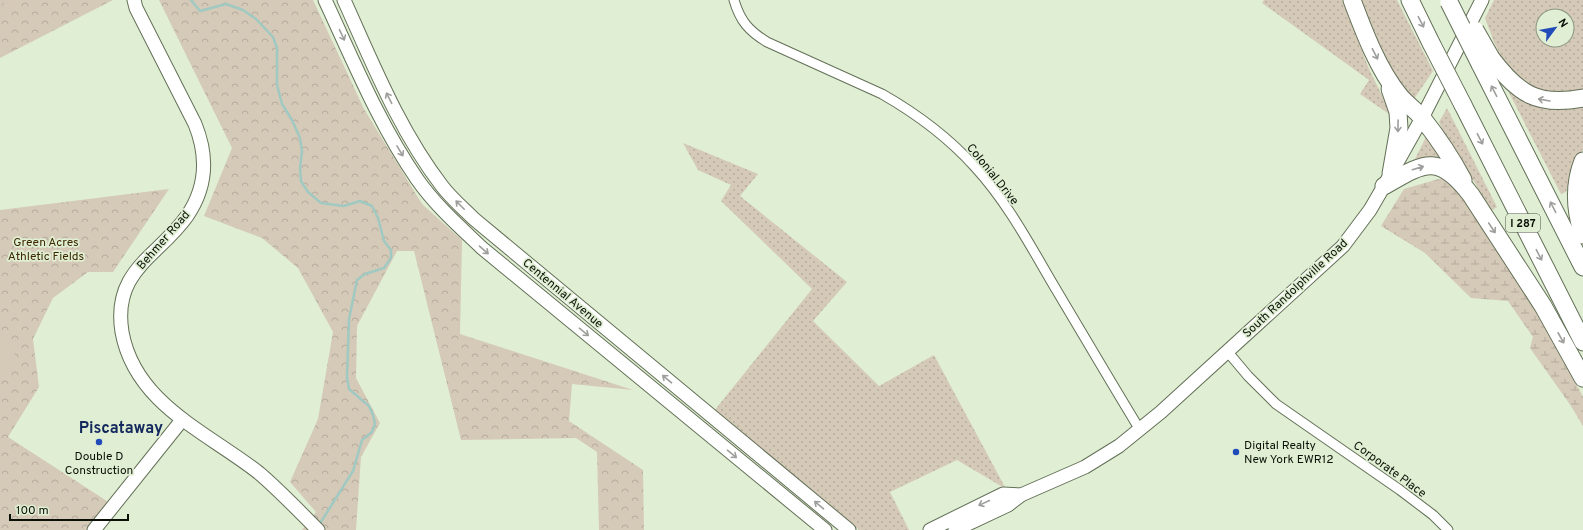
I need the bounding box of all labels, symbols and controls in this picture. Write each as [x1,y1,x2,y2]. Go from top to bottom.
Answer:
north arrow [1535,8,1575,48]
one-way arrow [1417,15,1425,27]
text: N [1555,16,1571,30]
one-way arrow [339,29,346,41]
one-way arrow [1372,48,1379,60]
one-way arrow [1490,85,1498,97]
one-way arrow [385,92,392,104]
one-way arrow [1538,95,1551,103]
one-way arrow [1394,119,1402,132]
one-way arrow [1477,133,1485,145]
street label: Colonial Drive [962,141,1022,209]
one-way arrow [397,145,405,157]
one-way arrow [1411,164,1424,171]
one-way arrow [455,200,465,210]
one-way arrow [1549,201,1556,213]
street label: Behmer Road [134,208,194,274]
road number: I 287 [1506,214,1540,232]
one-way arrow [1488,222,1496,233]
park label: Green Acres Athletic Fields [8,235,84,265]
street label: South Randolphville Road [1240,236,1352,342]
one-way arrow [479,245,489,254]
one-way arrow [1536,249,1543,261]
street label: Centennial Avenue [519,255,606,332]
one-way arrow [579,328,590,337]
one-way arrow [1558,332,1565,344]
one-way arrow [662,375,672,384]
district label: Piscataway [79,419,163,439]
marker: Double D Construction [94,437,104,447]
place label: Digital Realty New York EWR12 [1244,438,1334,468]
street label: Corporate Place [1350,438,1429,502]
marker: Digital Realty New York EWR12 [1231,447,1241,457]
place label: Double D Construction [65,449,133,479]
one-way arrow [727,449,738,458]
scale bar [10,496,128,522]
one-way arrow [978,500,990,507]
one-way arrow [814,501,824,510]
text: 100 m [16,503,49,519]

